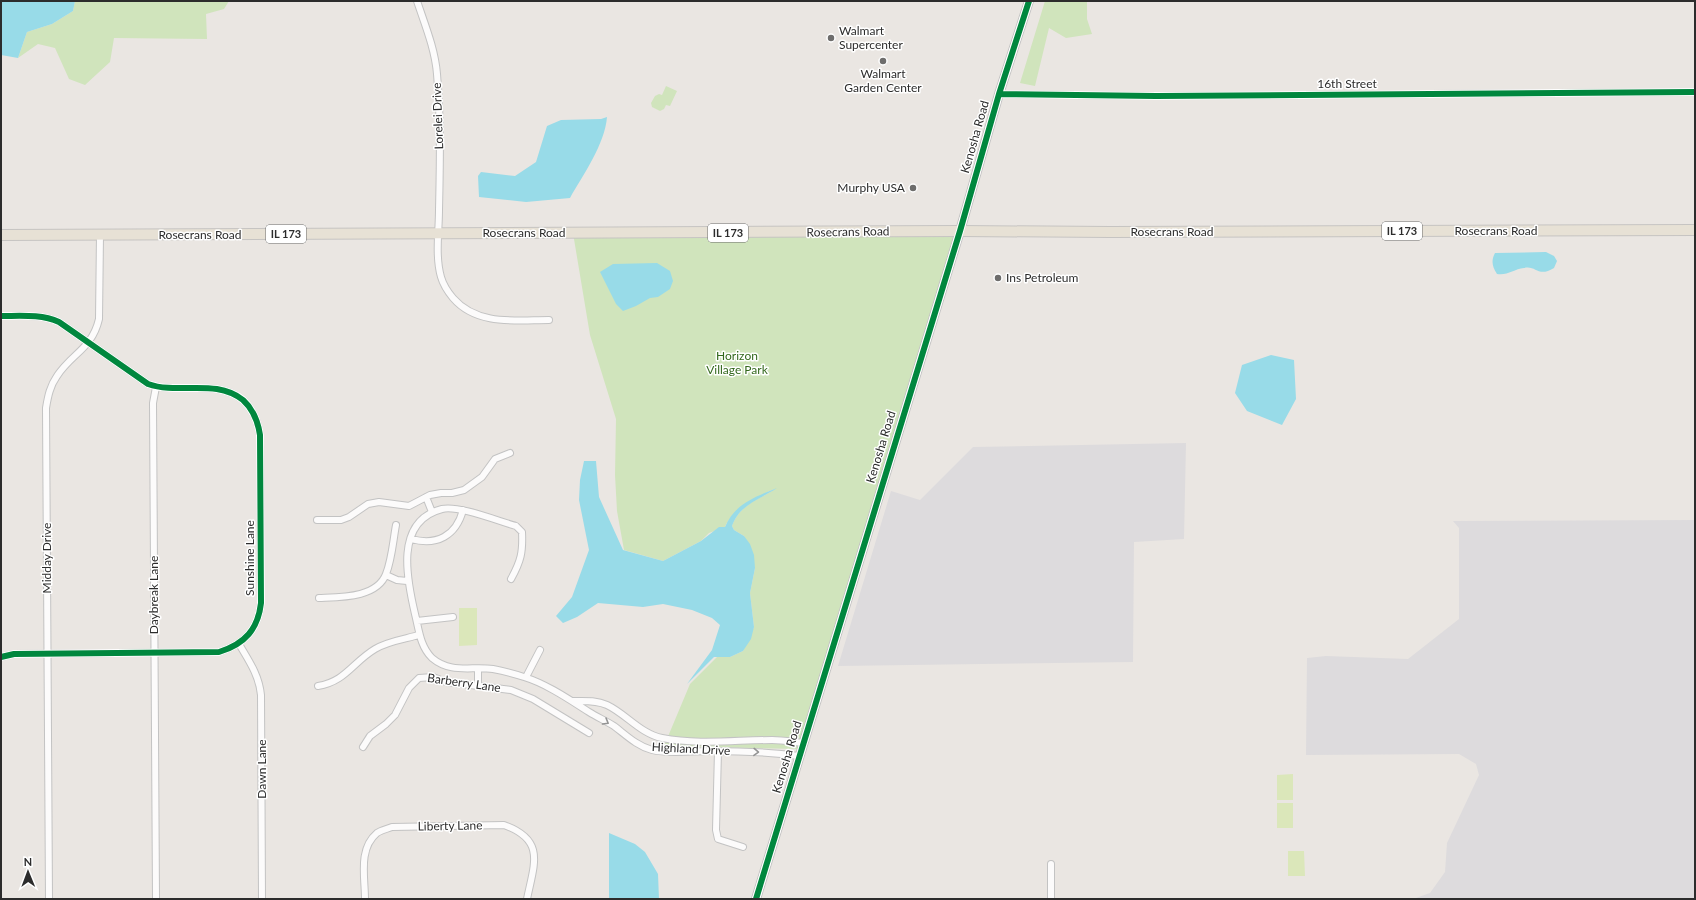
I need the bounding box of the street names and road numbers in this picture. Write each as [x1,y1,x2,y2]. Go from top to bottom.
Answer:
street label: 16th Street [1317,76,1377,91]
street label: Lorelei Drive [429,82,446,150]
street label: Kenosha Road [957,99,992,175]
road number: IL 173 [1382,222,1422,240]
street label: Rosecrans Road [806,223,890,240]
street label: Rosecrans Road [1454,223,1538,238]
road number: IL 173 [708,224,748,242]
street label: Rosecrans Road [1130,224,1214,239]
road number: IL 173 [266,225,306,243]
street label: Rosecrans Road [482,225,566,240]
street label: Rosecrans Road [158,227,242,242]
street label: Kenosha Road [862,409,899,485]
street label: Sunshine Lane [242,520,257,596]
street label: Midday Drive [39,523,54,593]
street label: Daybreak Lane [146,556,161,634]
street label: Barberry Lane [426,670,502,695]
street label: Kenosha Road [768,719,805,795]
street label: Dawn Lane [254,739,269,799]
street label: Highland Drive [651,739,731,758]
street label: Liberty Lane [417,817,483,834]

